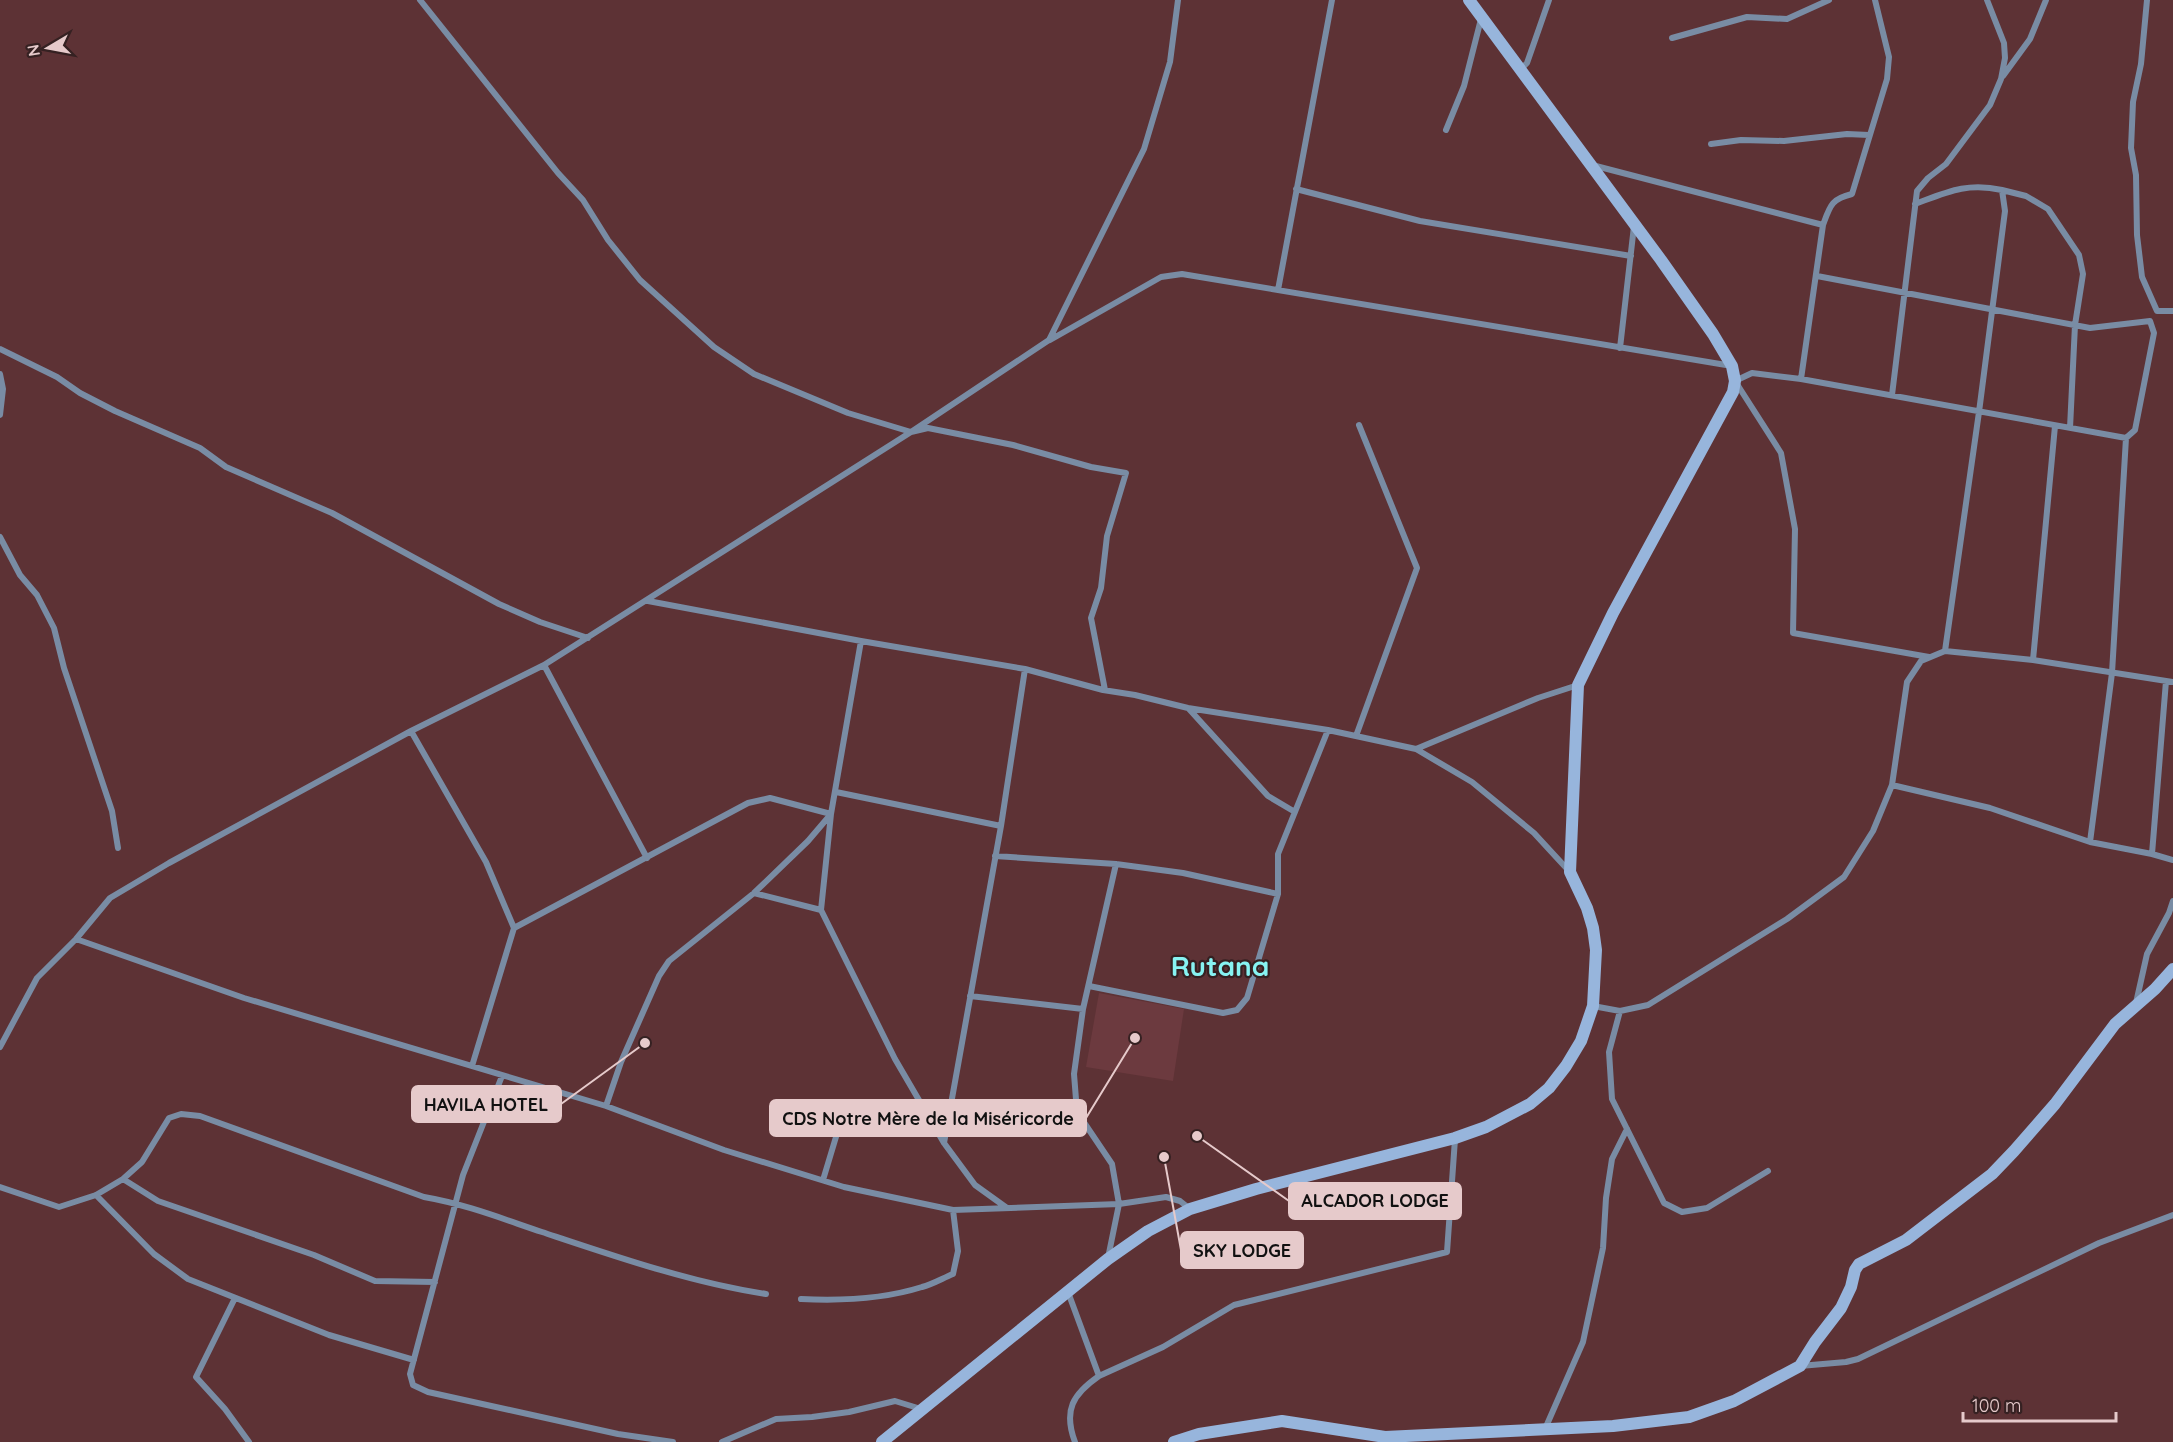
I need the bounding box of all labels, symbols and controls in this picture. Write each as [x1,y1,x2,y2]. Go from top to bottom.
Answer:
north arrow [18,18,78,78]
text: N [22,43,44,58]
district label: Rutana [1171,948,1269,983]
callout: HAVILA HOTEL [412,1086,561,1122]
text: HAVILA HOTEL [424,1093,548,1116]
callout: CDS Notre Mère de la Miséricorde [770,1100,1086,1136]
text: CDS Notre Mère de la Miséricorde [782,1107,1074,1130]
callout: ALCADOR LODGE [1289,1183,1461,1219]
text: ALCADOR LODGE [1301,1189,1449,1212]
callout: SKY LODGE [1181,1232,1303,1268]
text: SKY LODGE [1193,1239,1291,1262]
scale bar [1963,1385,2116,1423]
text: 100 m [1972,1394,2021,1417]

